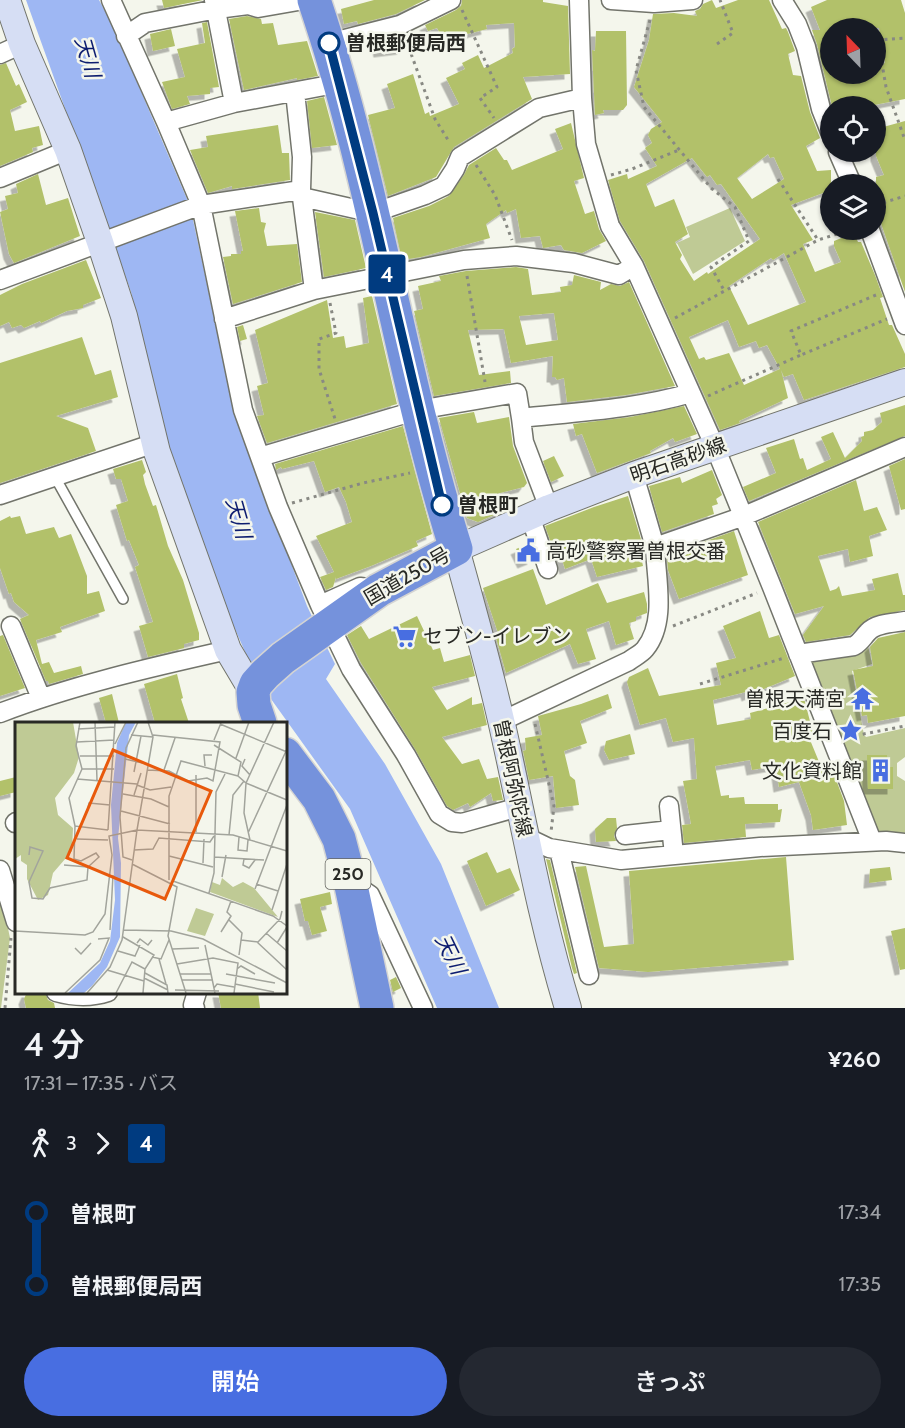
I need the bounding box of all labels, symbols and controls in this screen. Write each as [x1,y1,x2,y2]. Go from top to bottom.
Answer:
north arrow [820,18,886,84]
map controls [820,18,886,240]
place label: 曽根郵便局西 [346,31,466,55]
marker: 曽根郵便局西 [318,32,340,54]
water label: 天川 [70,33,106,83]
button: locate [820,96,886,162]
button: layers [820,174,886,240]
line badge: 4 [368,254,406,294]
text: 4 [380,262,394,287]
street label: 明石高砂線 [627,432,729,488]
place label: 曽根町 [458,493,518,517]
water label: 天川 [221,494,257,544]
marker: 曽根町 [431,494,453,516]
public building icon: 高砂警察署曽根交番 [515,538,541,564]
place label: 高砂警察署曽根交番 [546,539,726,563]
street label: 国道250号 [360,542,454,610]
supermarket icon: セブン-イレブン [392,623,418,649]
place label: セブン-イレブン [423,624,571,648]
temple icon: 曽根天満宮 [850,686,876,712]
place label: 曽根天満宮 [745,687,845,711]
street label: 曽根阿弥陀線 [489,717,537,839]
place icon: 百度石 [837,718,863,744]
place label: 百度石 [772,719,832,743]
inset map [15,722,286,993]
building icon: 文化資料館 [867,758,893,784]
place label: 文化資料館 [762,759,862,783]
road number: 250 [326,859,370,889]
water label: 天川 [431,930,472,980]
text: 4 分 [24,1024,84,1064]
text: ¥260 [828,1046,881,1073]
text: 17:31 – 17:35 · バス [24,1071,178,1095]
icon: walk [24,1127,57,1160]
icon: forward [86,1127,119,1160]
text: 3 [66,1131,77,1155]
text: 4 [140,1131,153,1156]
text: 17:34 [838,1200,881,1224]
text: 曽根町 [70,1201,136,1228]
text: 17:35 [839,1272,881,1296]
text: 曽根郵便局西 [70,1273,202,1300]
button: 開始 [24,1347,447,1416]
button: きっぷ [459,1347,881,1416]

